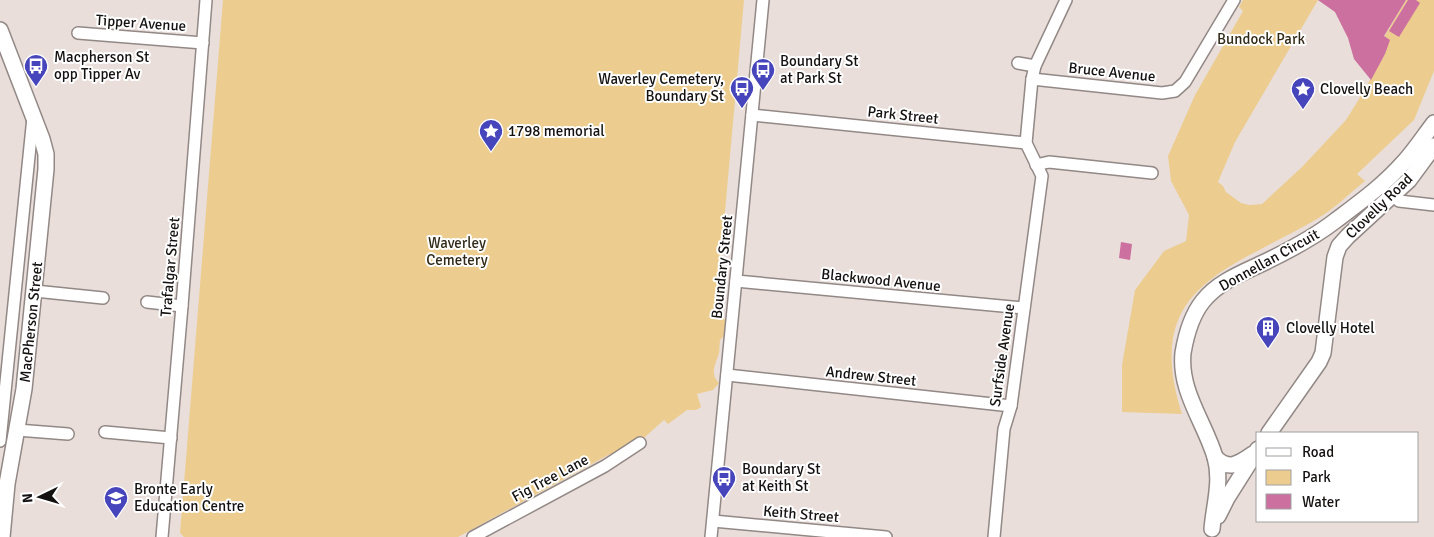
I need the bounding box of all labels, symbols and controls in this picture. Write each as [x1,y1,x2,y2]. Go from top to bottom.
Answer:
street label: Tipper Avenue [95,11,187,35]
park label: Bundock Park [1217,30,1305,48]
place label: Macpherson St opp Tipper Av [54,48,149,83]
place label: Boundary St at Park St [780,52,859,87]
bus stop icon: Macpherson St opp Tipper Av [23,53,49,87]
bus stop icon: Boundary St at Park St [750,57,776,91]
street label: Bruce Avenue [1068,58,1156,86]
place label: Waverley Cemetery, Boundary St [598,70,724,105]
bus stop icon: Waverley Cemetery, Boundary St [729,75,755,109]
place icon: Clovelly Beach [1290,76,1316,110]
place label: Clovelly Beach [1320,80,1413,98]
street label: Park Street [867,102,939,128]
place icon: 1798 memorial [478,118,504,152]
place label: 1798 memorial [508,122,605,140]
street label: Clovelly Road [1342,170,1416,242]
street label: Boundary Street [708,214,736,320]
street label: Trafalgar Street [157,216,183,318]
street label: Donnellan Circuit [1216,225,1322,295]
park label: Waverley Cemetery [426,234,488,269]
street label: MacPherson Street [16,261,46,383]
street label: Blackwood Avenue [820,265,942,295]
street label: Surfside Avenue [986,302,1018,408]
building icon: Clovelly Hotel [1255,315,1281,349]
place label: Clovelly Hotel [1286,319,1375,337]
street label: Andrew Street [825,362,917,390]
legend [1256,432,1419,522]
text: Road [1302,443,1334,461]
street label: Fig Tree Lane [509,450,591,506]
place label: Boundary St at Keith St [742,460,821,495]
bus stop icon: Boundary St at Keith St [711,465,737,499]
text: Park [1302,468,1331,486]
north arrow [15,472,65,522]
place label: Bronte Early Education Centre [134,480,244,515]
school or university icon: Bronte Early Education Centre [103,485,129,519]
text: N [19,492,36,504]
text: Water [1302,493,1340,511]
street label: Keith Street [762,502,840,526]

